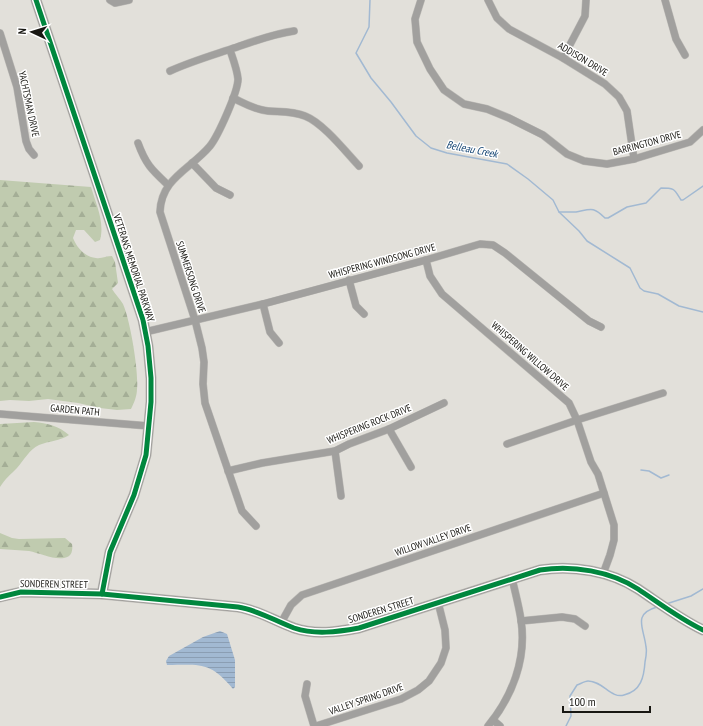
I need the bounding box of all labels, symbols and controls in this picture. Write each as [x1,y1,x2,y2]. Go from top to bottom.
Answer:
north arrow [12,12,52,52]
text: N [15,28,29,35]
street label: ADDISON DRIVE [556,39,610,79]
street label: YACHTSMAN DRIVE [16,70,42,138]
street label: BARRINGTON DRIVE [611,128,683,158]
water label: Belleau Creek [445,137,501,161]
street label: VETERANS MEMORIAL PARKWAY [110,211,158,324]
street label: SUMMERSONG DRIVE [173,239,209,315]
street label: WHISPERING WINDSONG DRIVE [327,240,437,282]
street label: WHISPERING WILLOW DRIVE [488,319,572,393]
street label: GARDEN PATH [50,401,100,419]
street label: WHISPERING ROCK DRIVE [325,401,413,447]
street label: WILLOW VALLEY DRIVE [393,521,473,559]
street label: SONDEREN STREET [20,577,89,591]
street label: SONDEREN STREET [347,594,416,626]
street label: VALLEY SPRING DRIVE [326,680,405,718]
scale bar [563,688,650,714]
text: 100 m [569,694,596,709]

